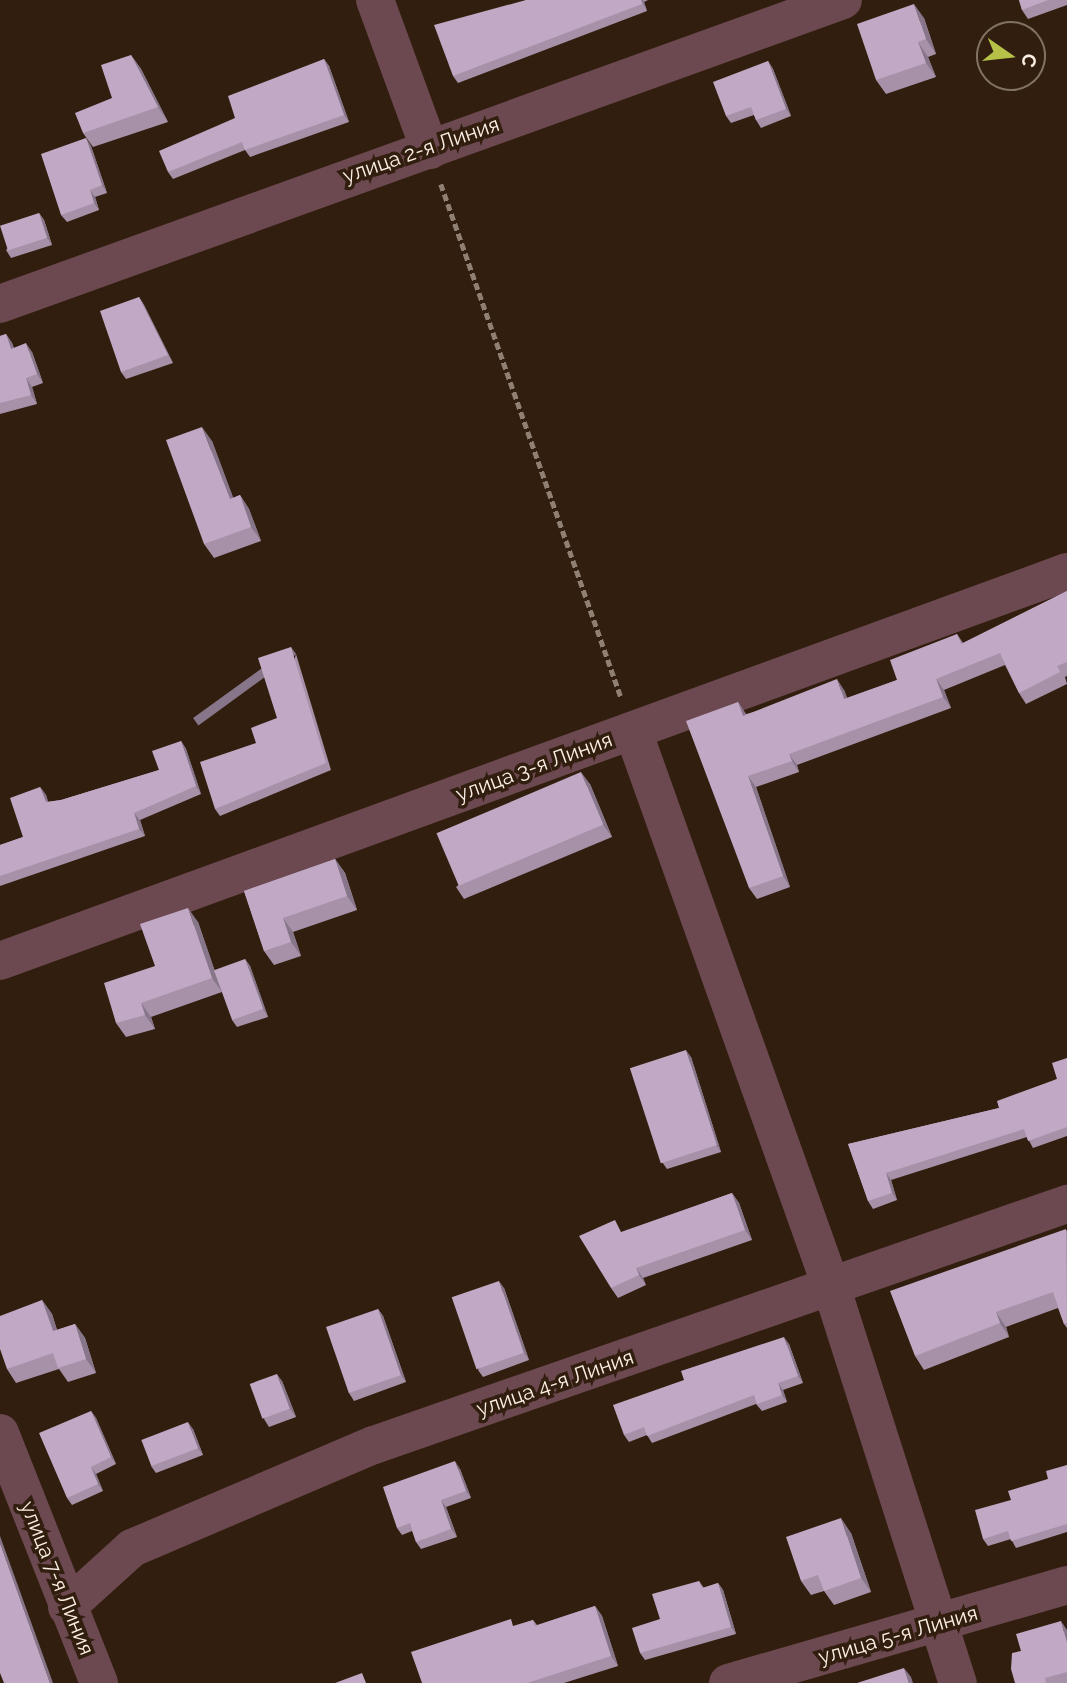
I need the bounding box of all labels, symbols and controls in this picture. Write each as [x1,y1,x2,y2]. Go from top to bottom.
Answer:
north arrow [976,21,1046,91]
text: С [1017,52,1042,70]
street label: улица 2-я Линия [339,111,503,189]
street label: улица 3-я Линия [452,727,616,807]
street label: улица 4-я Линия [473,1344,637,1422]
street label: улица 7-я Линия [15,1497,99,1659]
street label: улица 5-я Линия [815,1600,981,1670]

